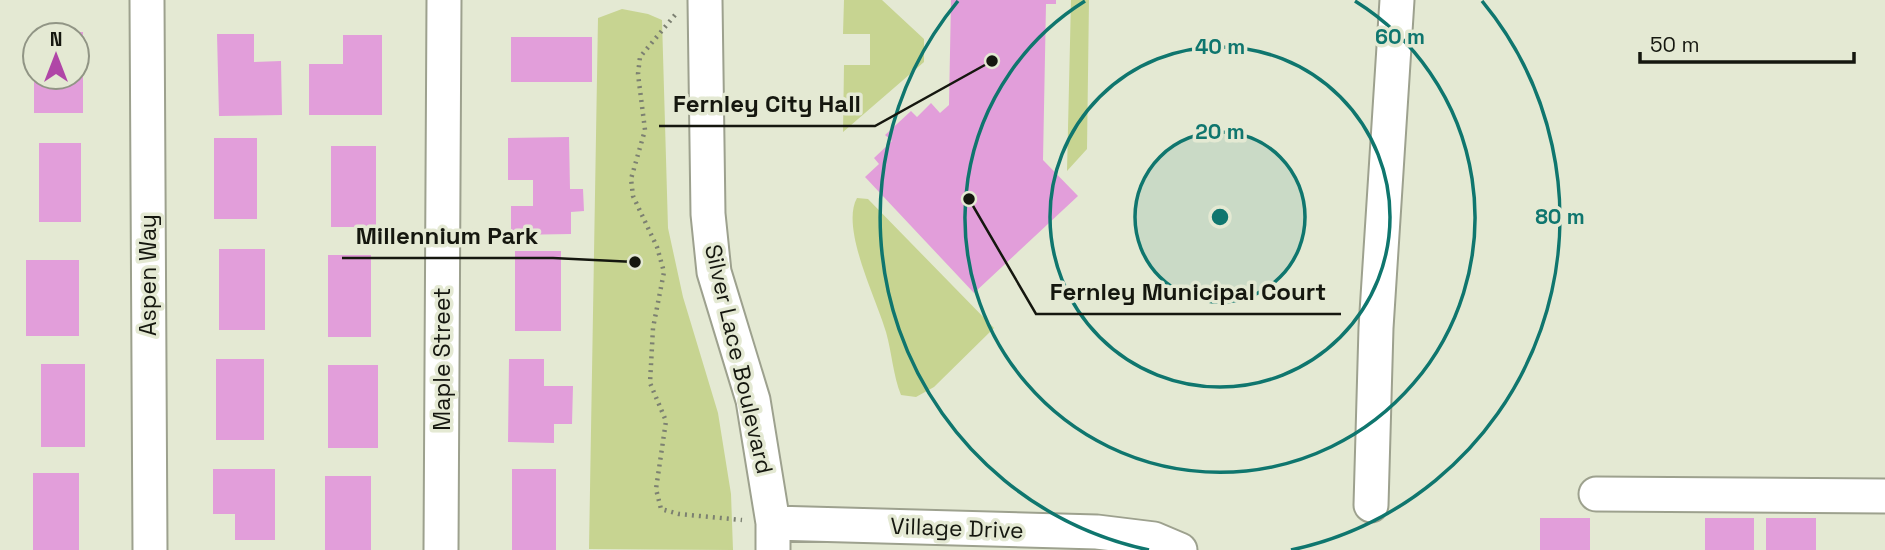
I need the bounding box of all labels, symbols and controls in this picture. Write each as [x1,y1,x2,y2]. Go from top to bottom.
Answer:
north arrow [21,21,91,91]
scale bar [1640,21,1854,65]
text: 60 m [1375,23,1425,50]
text: N [50,27,62,52]
text: 50 m [1650,31,1700,58]
text: 40 m [1195,33,1245,60]
callout: Fernley City Hall [659,81,875,126]
text: Fernley City Hall [673,88,861,119]
text: 20 m [1195,118,1245,145]
text: 80 m [1535,203,1585,230]
centre of rings [1208,205,1232,229]
callout: Millennium Park [342,213,553,258]
street label: Aspen Way [133,214,163,336]
text: Millennium Park [356,220,539,251]
street label: Silver Lace Boulevard [698,241,780,477]
callout: Fernley Municipal Court [1036,269,1341,314]
text: Fernley Municipal Court [1050,276,1326,307]
street label: Maple Street [427,287,457,431]
street label: Village Drive [890,511,1024,545]

